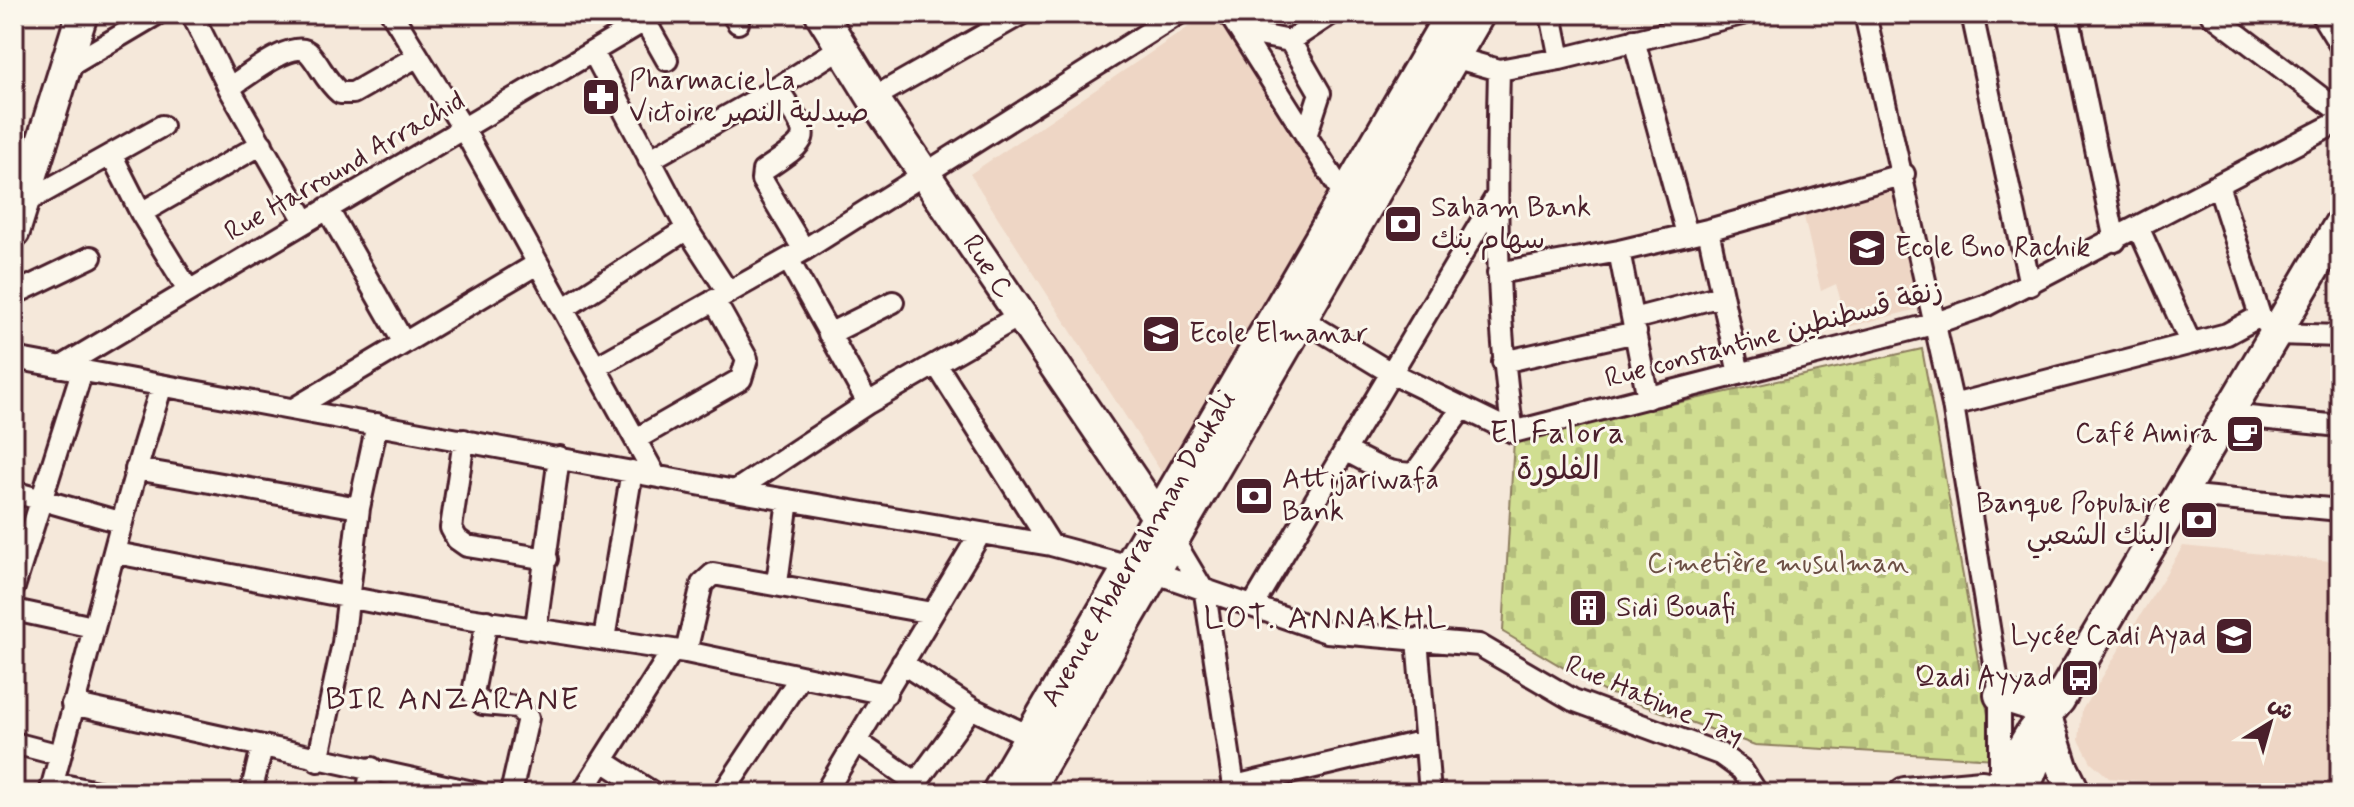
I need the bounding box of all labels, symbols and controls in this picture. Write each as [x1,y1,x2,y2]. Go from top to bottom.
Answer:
place label: Pharmacie La Victoire صيدلية النصر [629,63,869,132]
pharmacy icon: Pharmacie La Victoire صيدلية النصر [580,76,622,118]
street label: Rue Harround Arrachid [218,83,472,251]
place label: Saham Bank سهام بنك [1431,190,1591,260]
bank icon: Saham Bank سهام بنك [1382,203,1424,245]
school or university icon: Ecole Bno Rachik [1846,227,1888,269]
street label: Rue C [953,228,1021,306]
place label: Ecole Bno Rachik [1895,230,2091,267]
street label: Rue constantine زنقة قسطنطين [1601,272,1947,398]
school or university icon: Ecole Elmanar [1140,313,1182,355]
place label: Ecole Elmanar [1189,316,1368,353]
street label: Avenue Abderrahman Doukali [1033,384,1245,714]
district label: El Falora الفلورة [1490,412,1626,491]
cafe icon: Café Amira [2224,413,2266,455]
place label: Café Amira [2075,416,2217,453]
place label: Attijariwafa Bank [1282,462,1439,531]
bank icon: Attijariwafa Bank [1233,475,1275,517]
place label: Banque Populaire البنك الشعبي [1976,486,2171,559]
bank icon: Banque Populaire البنك الشعبي [2178,499,2220,541]
park label: Cimetière musulman [1647,546,1909,583]
building icon: Sidi Bouafi [1567,587,1609,629]
place label: Sidi Bouafi [1616,590,1735,627]
district label: LOT. ANNAKHL [1204,598,1448,640]
school or university icon: Lycée Cadi Ayad [2213,615,2255,657]
place label: Lycée Cadi Ayad [2010,618,2206,655]
street label: Rue Hatime Tay [1559,647,1749,755]
bus stop icon: Qadi Ayyad [2059,657,2101,699]
place label: Qadi Ayyad [1915,660,2052,697]
district label: BIR ANZARANE [325,679,581,721]
north arrow [2230,683,2310,763]
text: ش [2263,690,2299,727]

